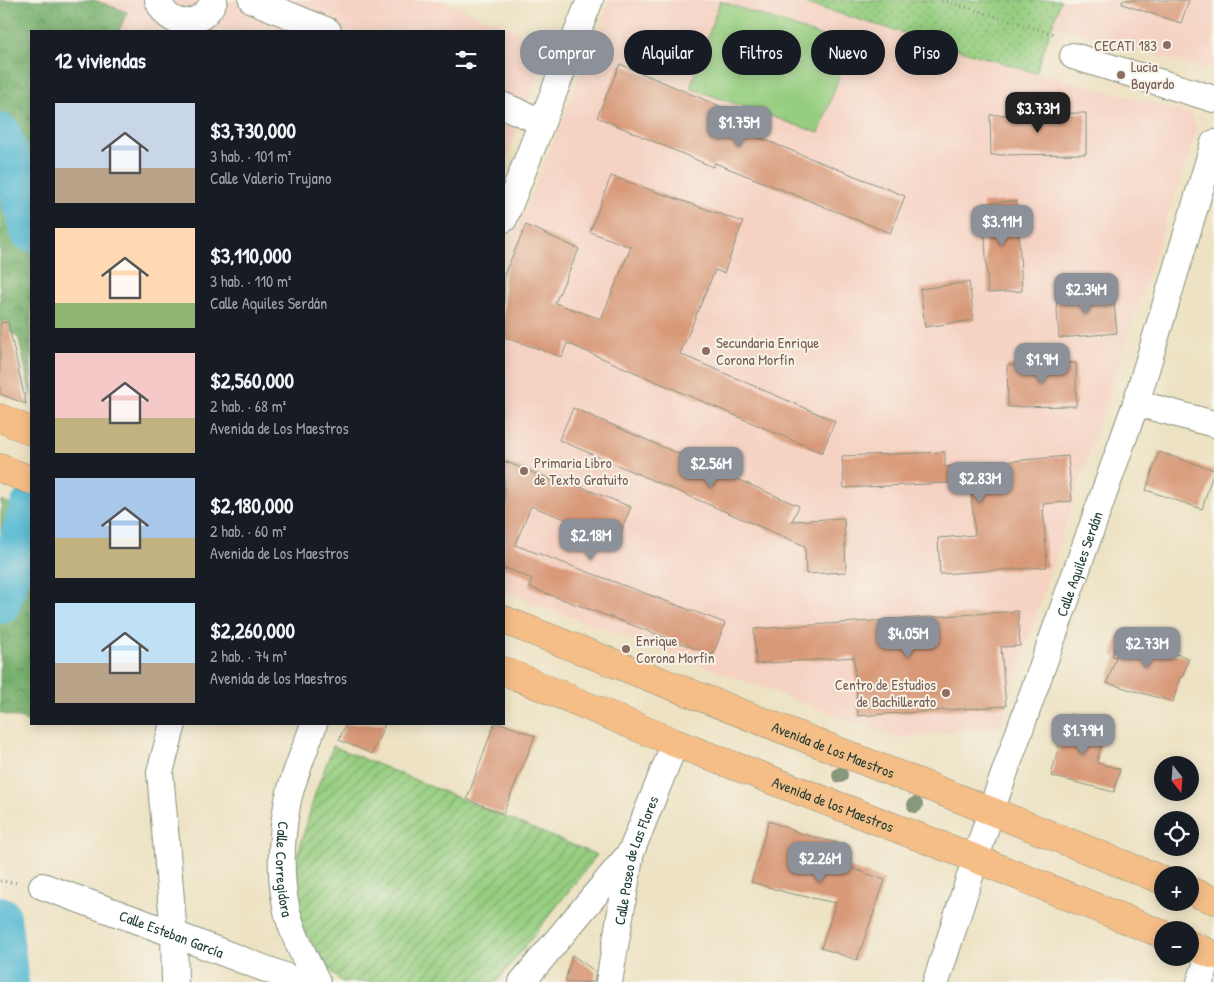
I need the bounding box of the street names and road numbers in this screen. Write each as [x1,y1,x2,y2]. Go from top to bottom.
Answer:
street label: Calle Aquiles Serdán [1051,508,1107,619]
street label: Avenida de Los Maestros [769,716,898,783]
street label: Avenida de los Maestros [769,771,897,837]
street label: Calle Paseo de Las Flores [608,792,663,926]
street label: Calle Corregidora [271,820,299,919]
street label: Calle Esteban García [116,905,227,963]

